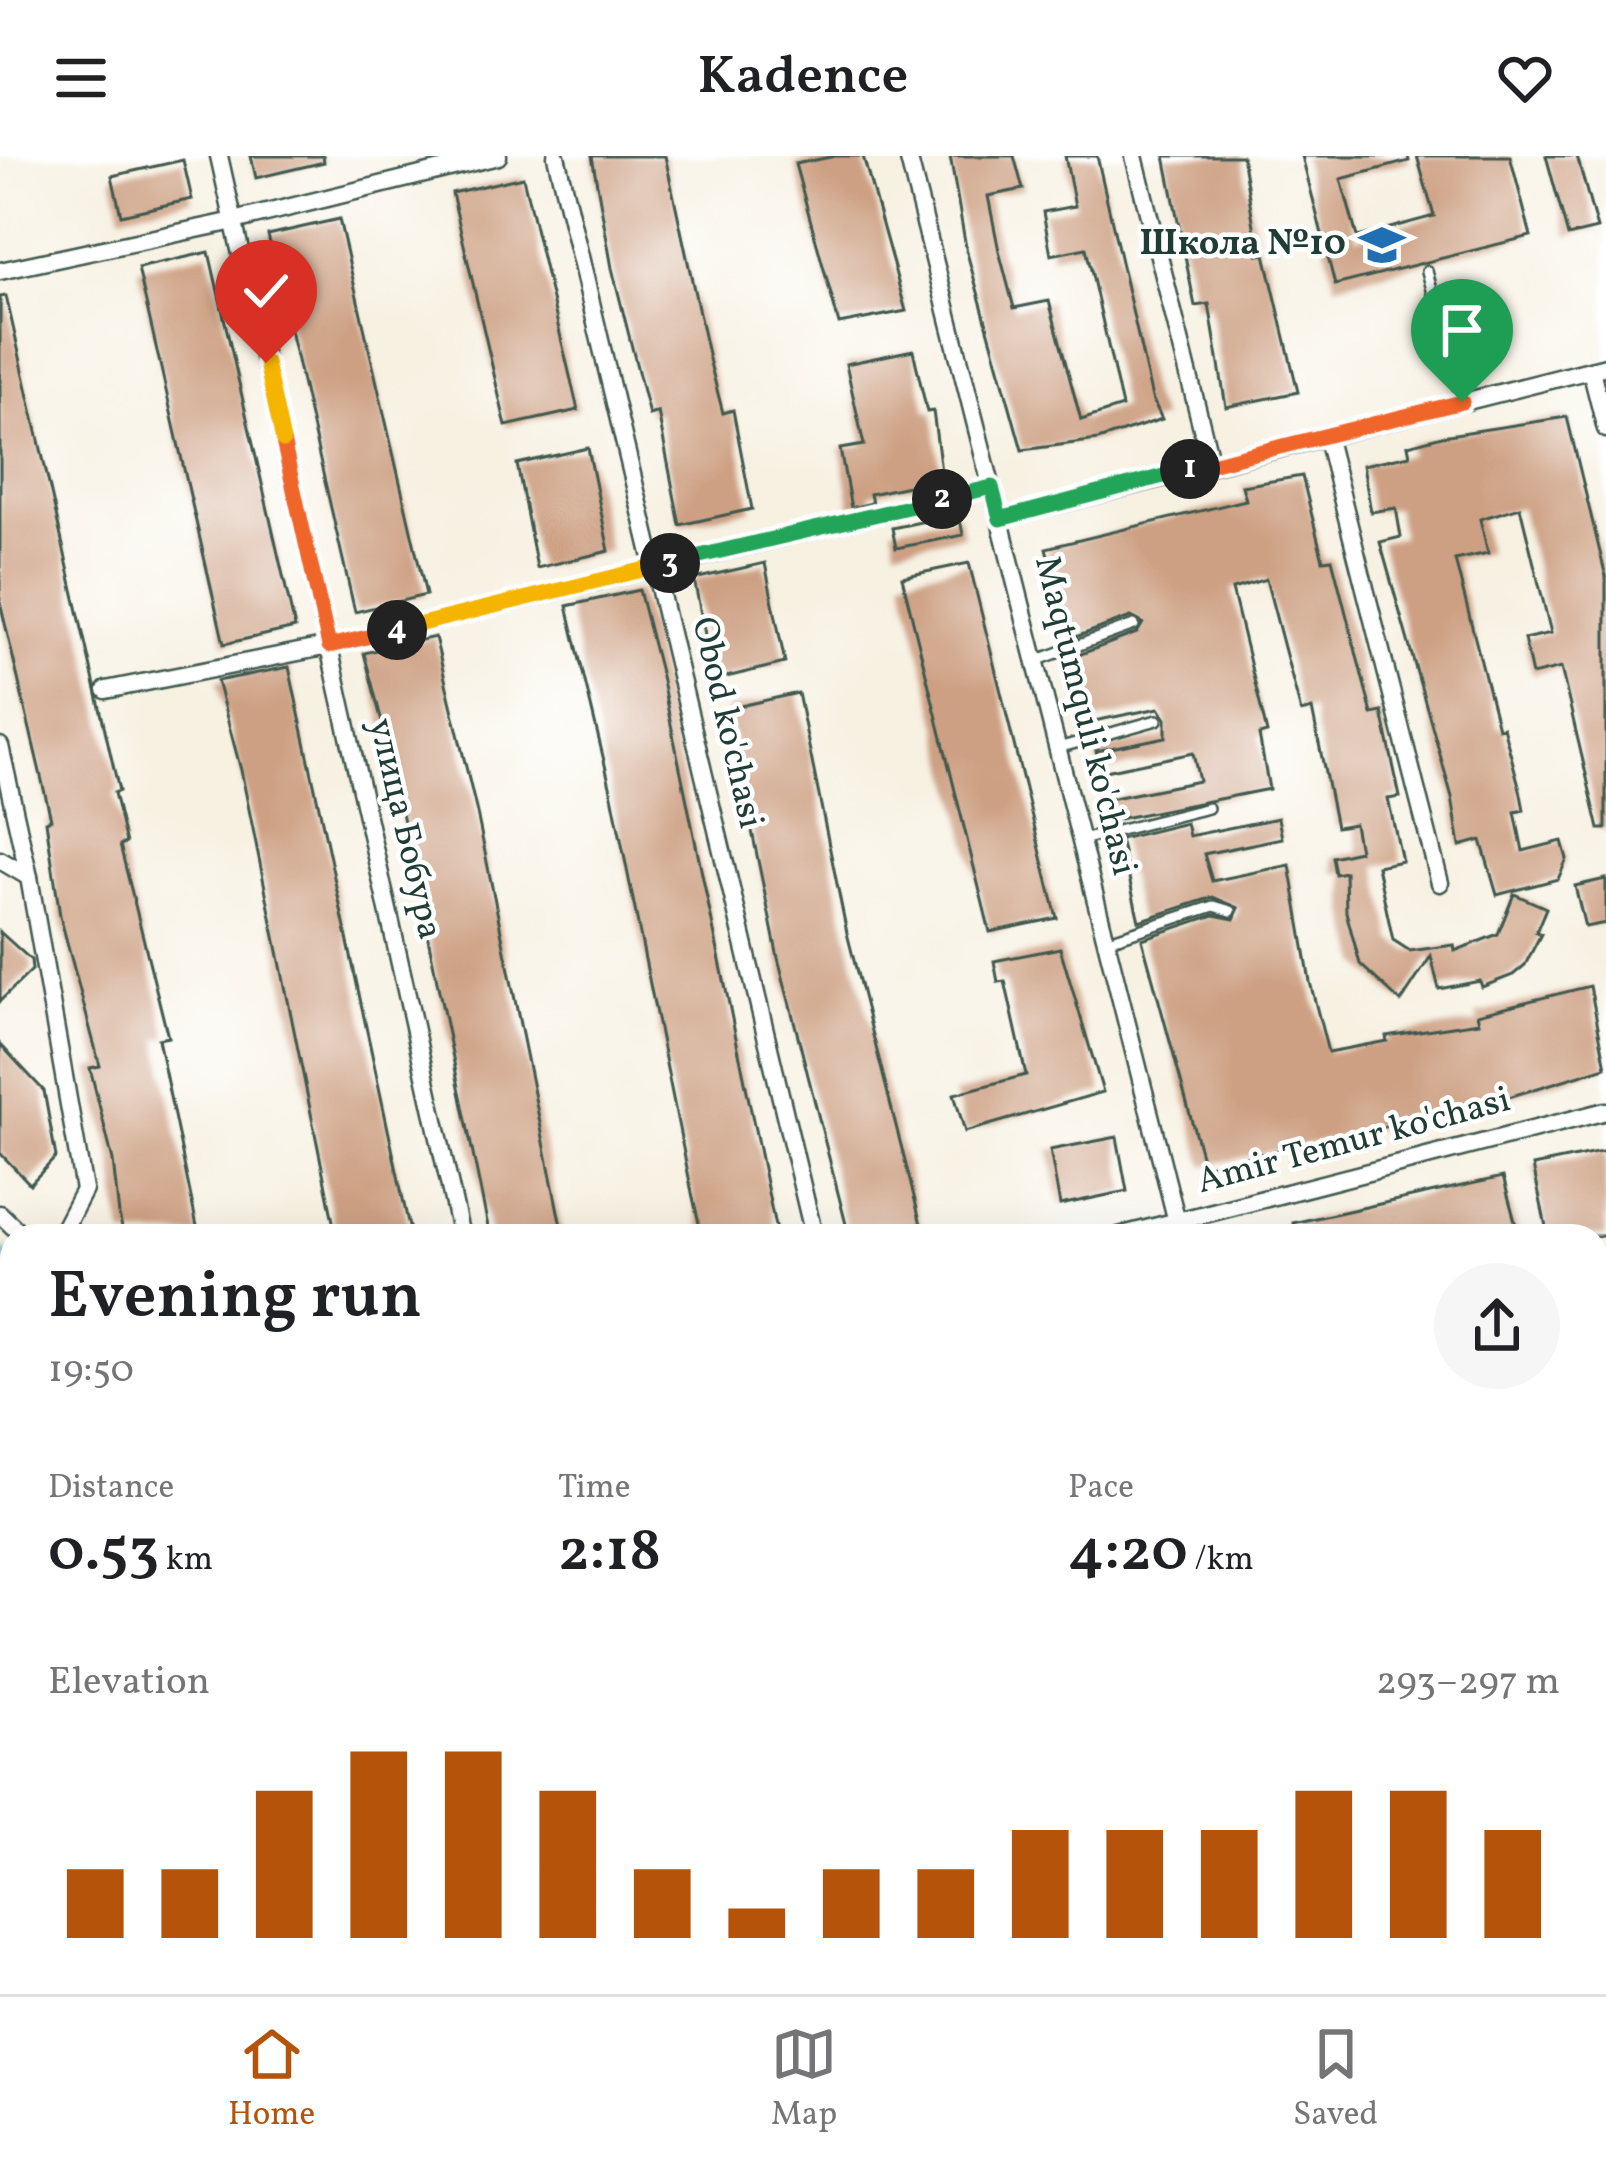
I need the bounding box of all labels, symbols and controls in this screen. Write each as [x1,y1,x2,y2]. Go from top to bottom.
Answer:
text: Kadence [698,41,908,116]
icon: menu [48,45,114,111]
icon: heart [1492,45,1558,111]
place label: Школа №10 [1140,220,1346,270]
school or university icon: Школа №10 [1357,220,1407,270]
pin [215,240,317,363]
icon: check [233,258,299,324]
pin [1411,279,1513,402]
icon: arrive [1429,297,1495,363]
pin: 1 [1160,439,1220,499]
text: 1 [1183,446,1197,492]
pin: 2 [912,469,972,529]
text: 2 [933,476,951,522]
pin: 3 [640,533,700,593]
text: 3 [662,540,678,586]
street label: Maqtumquli ko'chasi [1020,551,1148,881]
pin: 4 [367,600,427,660]
text: 4 [387,607,407,653]
street label: Obod ko'chasi [677,612,775,834]
street label: улица Бобура [354,714,454,944]
street label: Amir Temur ko'chasi [1192,1076,1516,1208]
text: Evening run [48,1253,422,1345]
button: share [1434,1263,1560,1389]
text: 19:50 [48,1344,134,1398]
text: Distance [48,1466,174,1512]
text: Time [558,1466,630,1512]
text: Pace [1068,1466,1134,1512]
text: 0.53 [48,1512,159,1595]
text: 2:18 [558,1512,661,1595]
text: 4:20 [1068,1512,1188,1595]
text: km [159,1538,213,1584]
text: /km [1188,1538,1254,1584]
text: Elevation [48,1656,210,1710]
text: 293–297 m [1376,1656,1560,1710]
tab: Home [228,2021,315,2139]
tab: Map [771,2021,837,2139]
tab: Saved [1293,2021,1378,2139]

